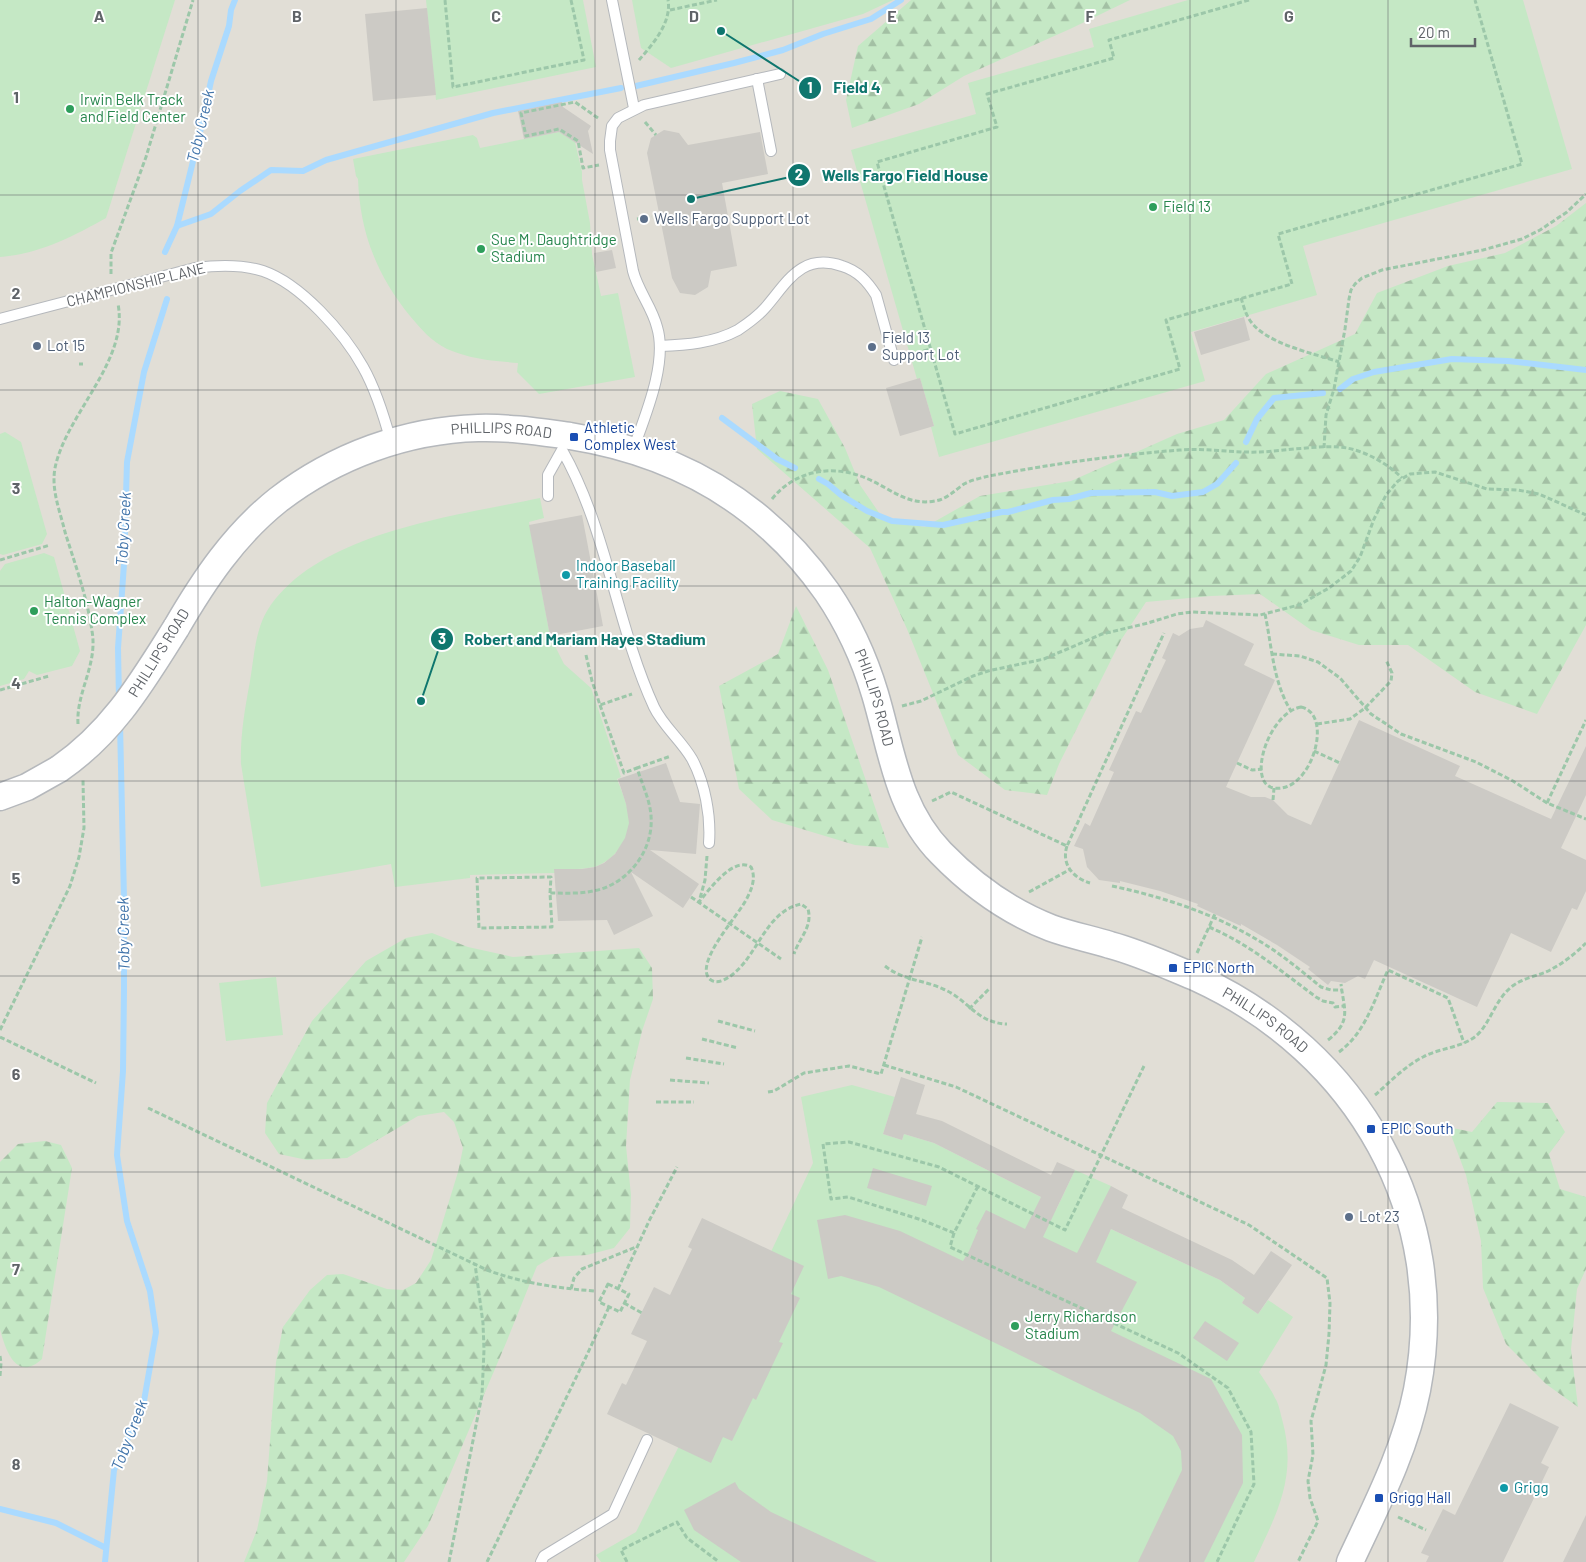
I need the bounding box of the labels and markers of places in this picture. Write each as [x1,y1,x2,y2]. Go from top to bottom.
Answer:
callout: Field 4 [798,72,891,103]
place label: Irwin Belk Track and Field Center [80,90,186,125]
marker: Irwin Belk Track and Field Center [64,103,76,115]
callout: Wells Fargo Field House [787,160,998,191]
place label: Field 13 [1163,197,1211,215]
marker: Field 13 [1147,201,1159,213]
place label: Wells Fargo Support Lot [654,209,809,227]
marker: Wells Fargo Support Lot [638,213,650,225]
place label: Sue M. Daughtridge Stadium [491,230,617,265]
marker: Sue M. Daughtridge Stadium [475,243,487,255]
place label: Field 13 Support Lot [882,328,960,363]
place label: Lot 15 [47,336,85,354]
marker: Lot 15 [31,340,43,352]
marker: Field 13 Support Lot [866,341,878,353]
place label: Athletic Complex West [584,418,676,453]
marker: Athletic Complex West [568,431,580,443]
place label: Indoor Baseball Training Facility [576,556,679,591]
marker: Indoor Baseball Training Facility [560,569,572,581]
place label: Halton-Wagner Tennis Complex [44,592,146,627]
marker: Halton-Wagner Tennis Complex [28,605,40,617]
callout: Robert and Mariam Hayes Stadium [430,624,716,655]
place label: EPIC North [1183,958,1254,976]
marker: EPIC North [1167,962,1179,974]
place label: EPIC South [1381,1119,1453,1137]
marker: EPIC South [1365,1123,1377,1135]
place label: Lot 23 [1359,1207,1400,1225]
marker: Lot 23 [1343,1211,1355,1223]
place label: Jerry Richardson Stadium [1025,1307,1137,1342]
marker: Jerry Richardson Stadium [1009,1320,1021,1332]
place label: Grigg [1514,1478,1549,1496]
marker: Grigg [1498,1482,1510,1494]
place label: Grigg Hall [1389,1488,1451,1506]
marker: Grigg Hall [1373,1492,1385,1504]

